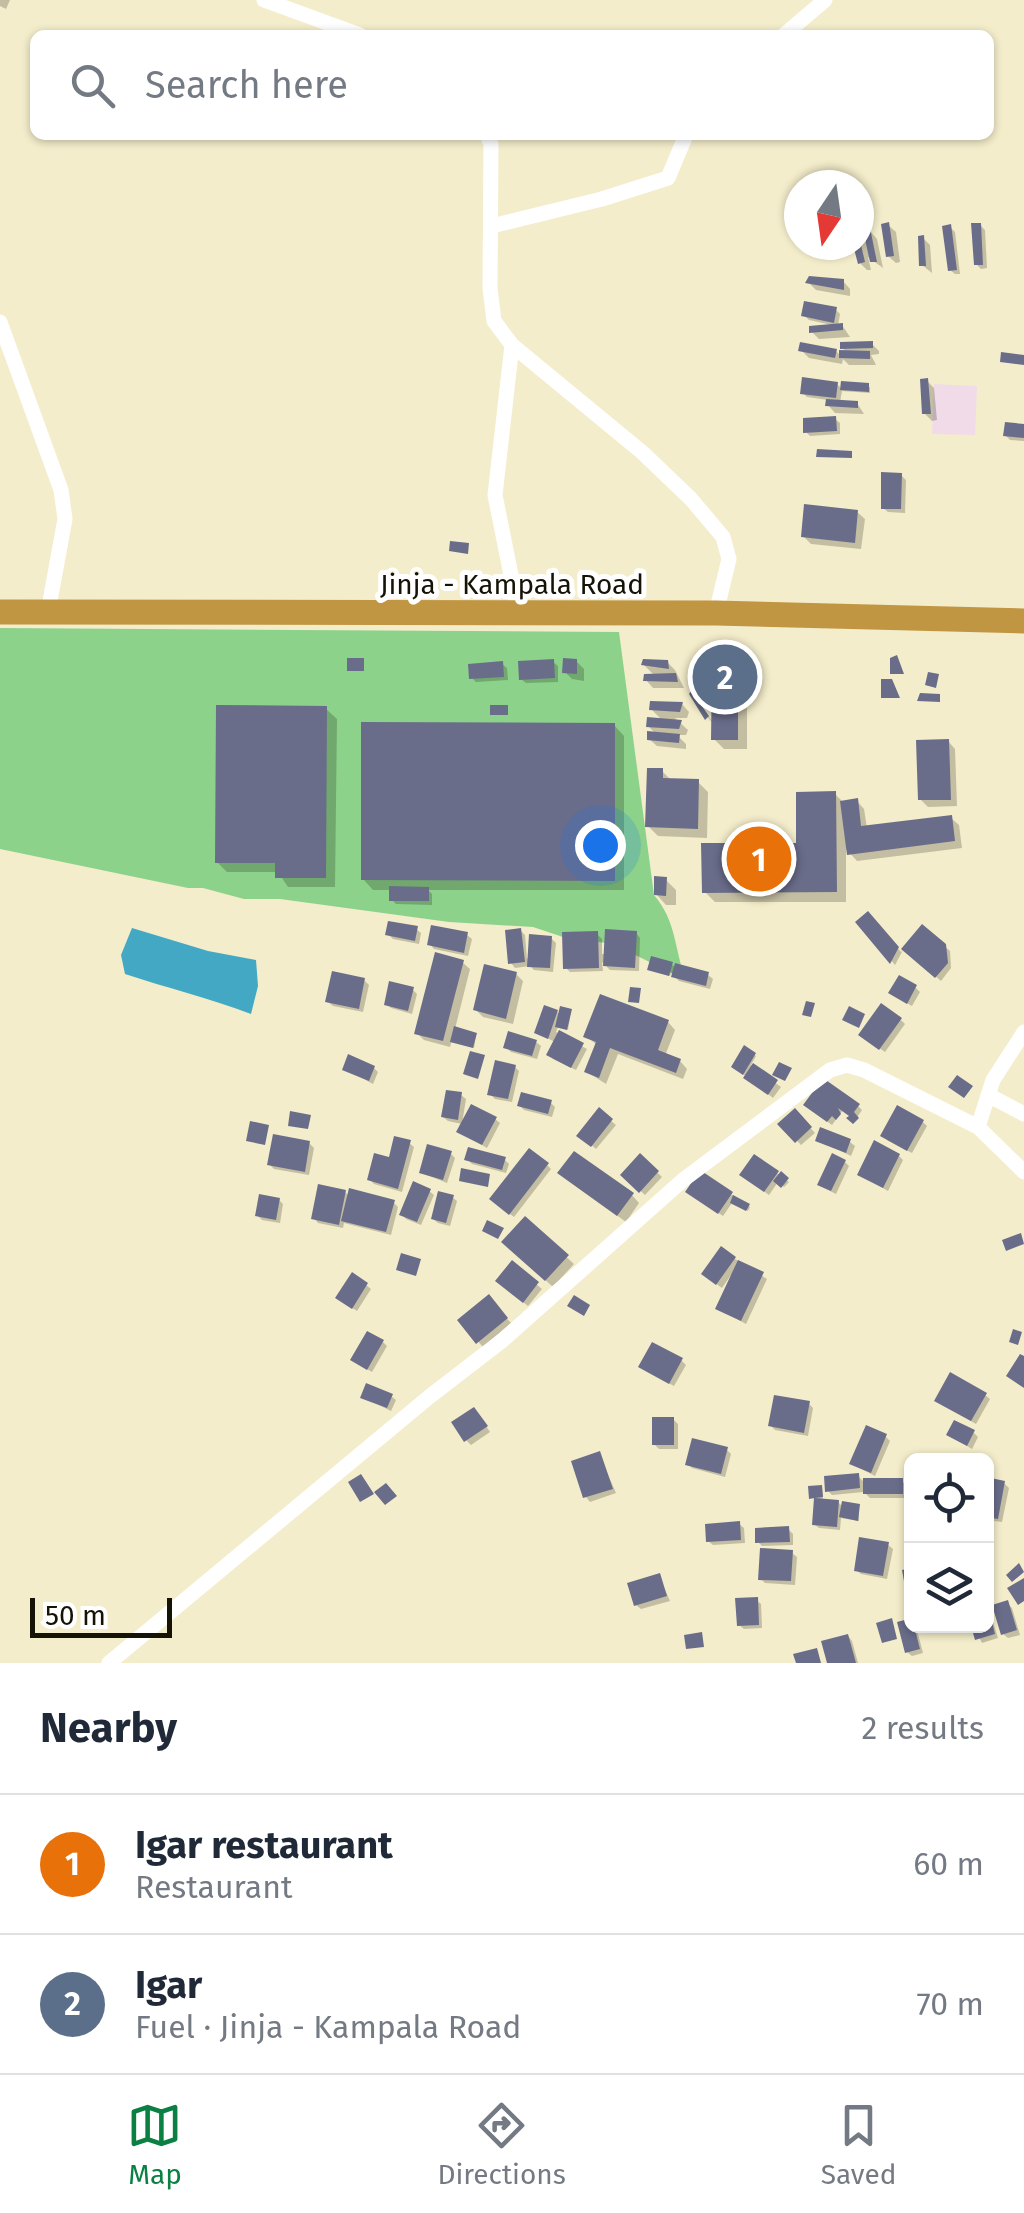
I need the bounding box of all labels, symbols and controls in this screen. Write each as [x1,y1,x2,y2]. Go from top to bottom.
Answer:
search box [30,30,994,140]
icon: search [65,58,120,113]
text: Search here [145,62,348,108]
north arrow [784,170,874,260]
street label: Jinja - Kampala Road [380,568,644,601]
pin: 2 [692,640,758,714]
your location [575,820,626,871]
pin: 1 [726,822,792,896]
map controls [904,1453,994,1633]
button: locate [904,1453,994,1543]
button: layers [904,1543,994,1633]
scale bar [30,1593,172,1638]
text: 50 m [45,1599,106,1632]
text: Nearby [40,1703,177,1753]
text: 2 results [861,1709,984,1747]
text: Igar restaurant [135,1822,393,1868]
text: 1 [65,1845,80,1883]
text: 60 m [913,1845,984,1883]
text: Restaurant [135,1868,293,1906]
text: Igar [135,1962,202,2008]
text: 2 [64,1985,81,2023]
text: 70 m [916,1985,984,2023]
text: Fuel · Jinja - Kampala Road [135,2008,522,2046]
tab: Map [127,2098,182,2191]
tab: Directions [437,2098,566,2191]
tab: Saved [821,2098,897,2191]

